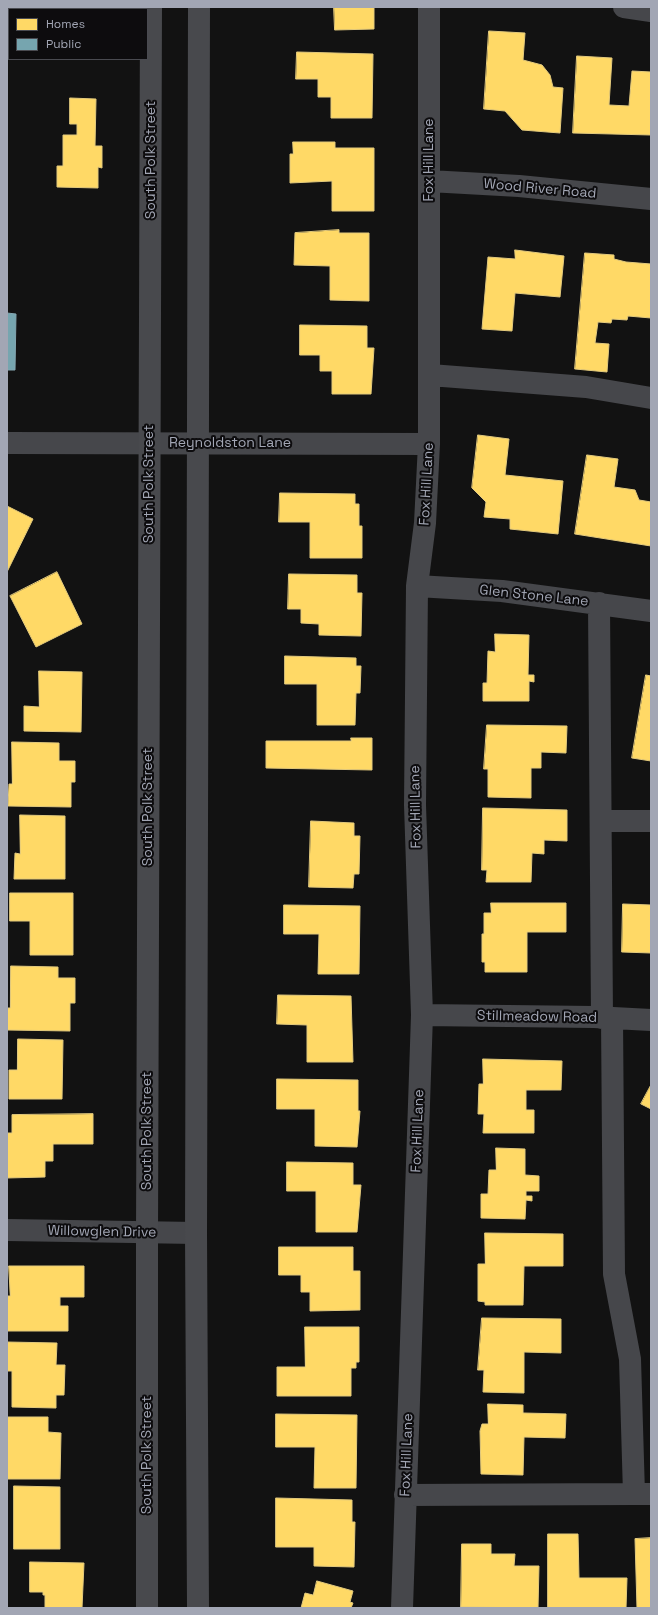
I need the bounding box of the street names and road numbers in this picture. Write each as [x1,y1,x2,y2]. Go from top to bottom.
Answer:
street label: South Polk Street [143,101,159,219]
street label: Fox Hill Lane [421,118,437,202]
street label: Wood River Road [483,176,597,202]
street label: South Polk Street [141,425,157,543]
street label: Reynoldston Lane [169,435,291,451]
street label: Fox Hill Lane [416,442,438,526]
street label: Glen Stone Lane [479,582,589,610]
street label: South Polk Street [140,748,156,866]
street label: Fox Hill Lane [407,765,425,849]
street label: Stillmeadow Road [477,1008,597,1026]
street label: South Polk Street [139,1072,155,1190]
street label: Fox Hill Lane [408,1089,428,1173]
street label: Willowglen Drive [48,1223,156,1241]
street label: South Polk Street [139,1396,155,1514]
street label: Fox Hill Lane [397,1413,417,1497]

